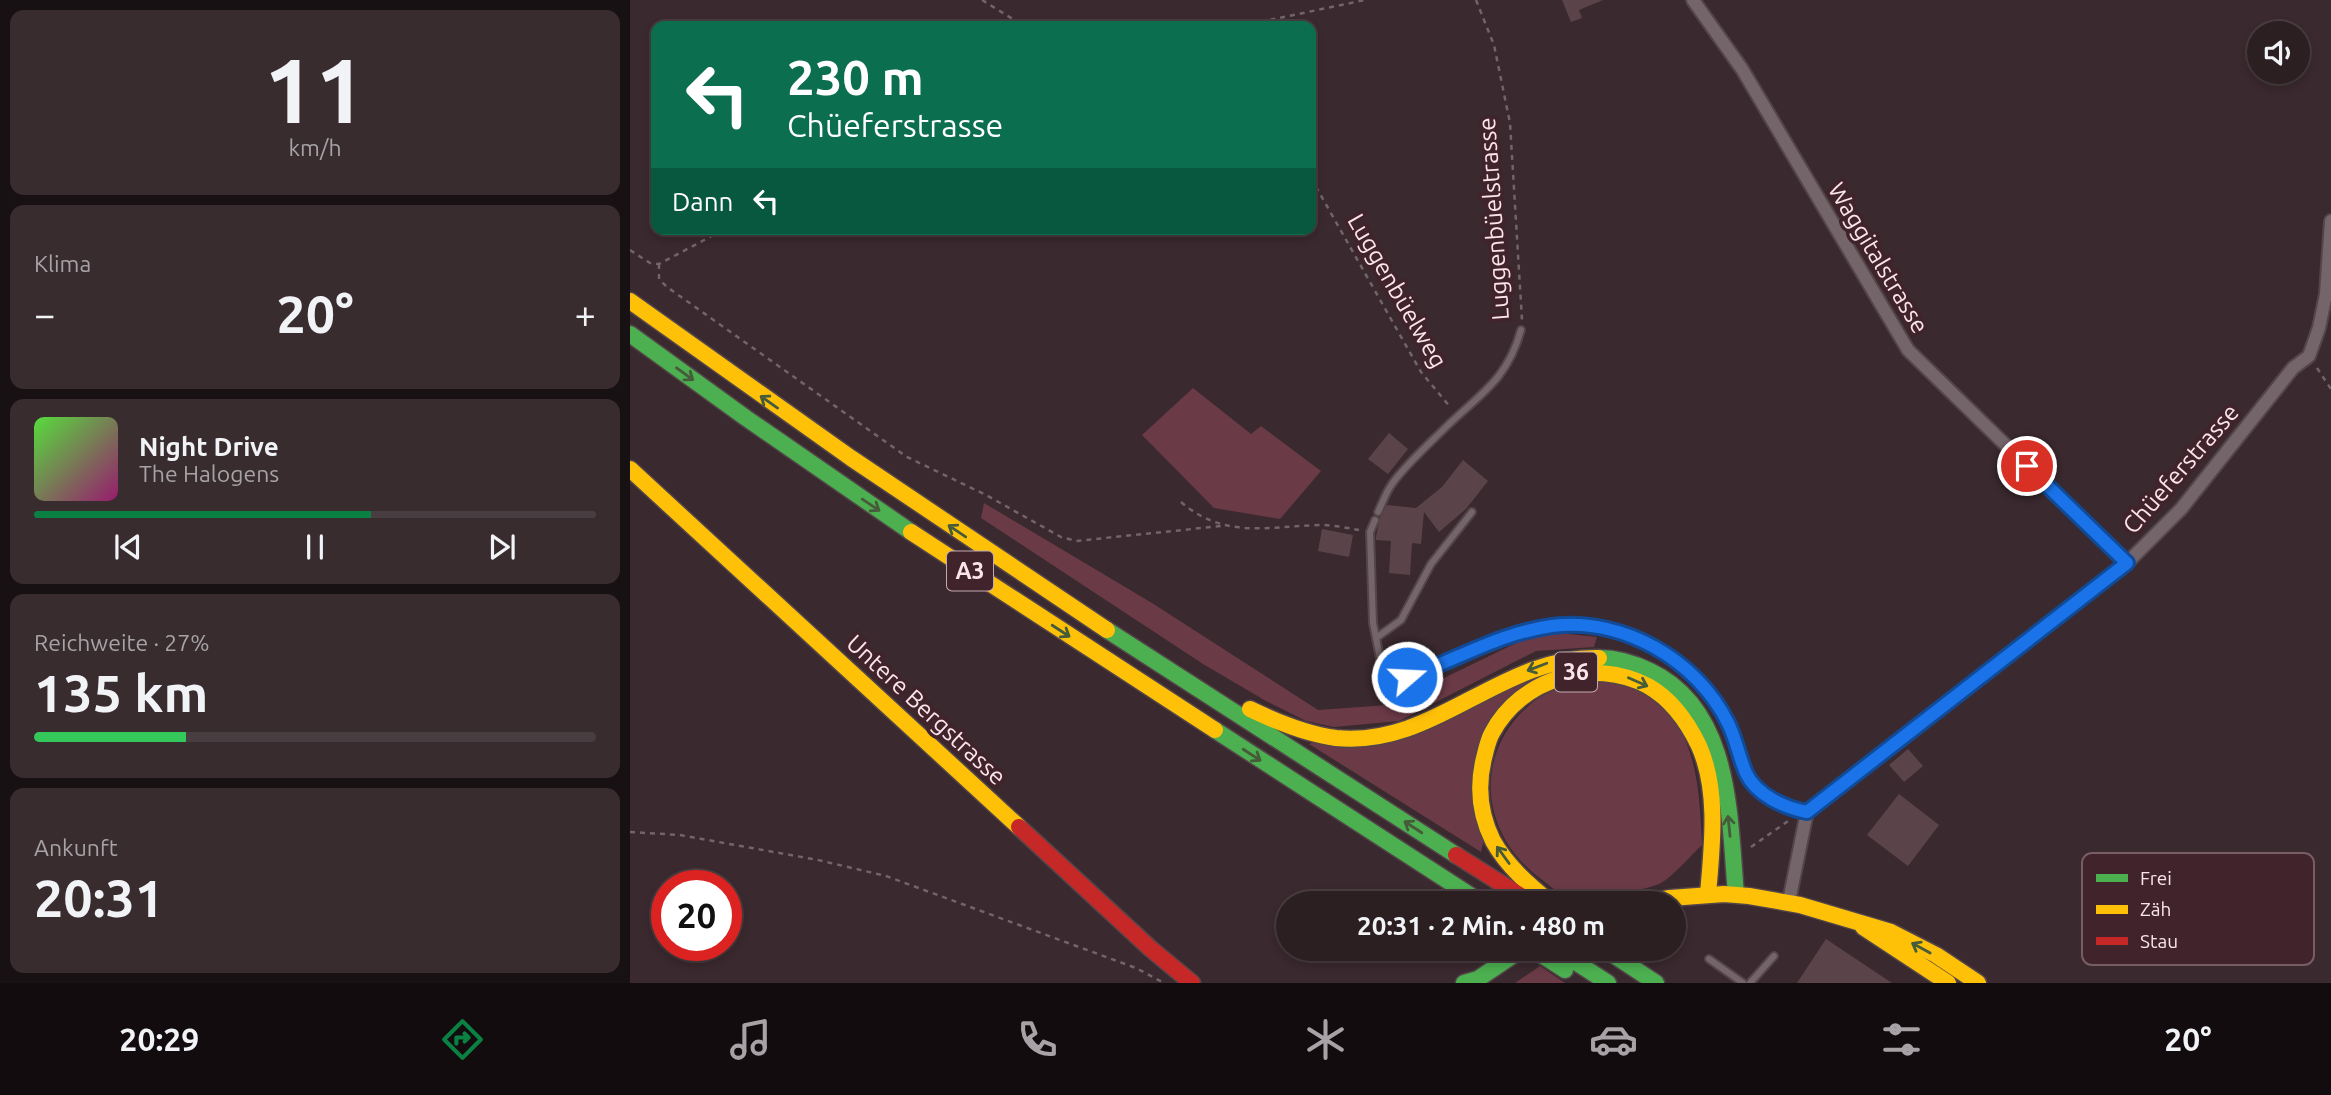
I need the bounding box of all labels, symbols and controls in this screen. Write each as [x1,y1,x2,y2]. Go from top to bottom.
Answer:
map controls [2247,21,2310,84]
button: sound [2247,21,2310,84]
text: 11 [264,38,366,140]
icon: left [672,49,763,140]
text: 230 m [787,49,924,104]
text: Chüeferstrasse [787,107,1003,143]
street label: Luggenbüelstrasse [1473,117,1514,321]
text: km/h [288,135,342,160]
street label: Waggitalstrasse [1823,178,1934,338]
icon: left [747,182,785,220]
text: Dann [672,187,733,216]
street label: Luggenbüelweg [1342,209,1452,373]
text: Klima [34,251,91,276]
text: 20° [276,285,354,343]
text: − [34,293,55,335]
text: + [575,293,596,335]
one-way arrow [675,367,694,382]
one-way arrow [760,395,779,409]
street label: Chüeferstrasse [2117,399,2244,539]
text: Night Drive [139,432,279,461]
pin [1997,436,2057,496]
icon: arrive [2008,447,2046,485]
text: The Halogens [139,461,279,486]
one-way arrow [861,498,880,512]
one-way arrow [947,523,967,537]
icon: previous [109,528,147,566]
icon: pause [296,528,334,566]
icon: next [483,528,521,566]
road number: A3 [947,552,993,590]
one-way arrow [1050,624,1070,638]
street label: Untere Bergstrasse [841,629,1011,790]
text: Reichweite · 27% [34,630,210,655]
position arrow [1370,640,1444,714]
road number: 36 [1555,652,1597,692]
one-way arrow [1526,662,1548,674]
text: 135 km [34,664,208,722]
one-way arrow [1627,676,1648,689]
one-way arrow [1241,748,1261,762]
one-way arrow [1722,815,1735,838]
one-way arrow [1403,819,1423,833]
text: Ankunft [34,835,118,860]
one-way arrow [1496,845,1511,864]
legend [2082,853,2314,965]
text: Frei [2140,867,2172,889]
text: 20:31 [34,869,164,927]
speed limit sign: 20 [651,870,742,961]
text: Zäh [2140,898,2171,920]
text: 20:31 · 2 Min. · 480 m [1357,911,1605,940]
text: Stau [2140,930,2178,952]
one-way arrow [1911,940,1932,954]
icon: directions [438,1015,487,1064]
icon: music [726,1015,775,1064]
icon: phone [1013,1015,1062,1064]
icon: climate [1301,1015,1350,1064]
icon: car [1589,1015,1638,1064]
icon: filters [1877,1015,1926,1064]
text: 20:29 [119,1021,199,1057]
text: 20° [2164,1021,2212,1057]

